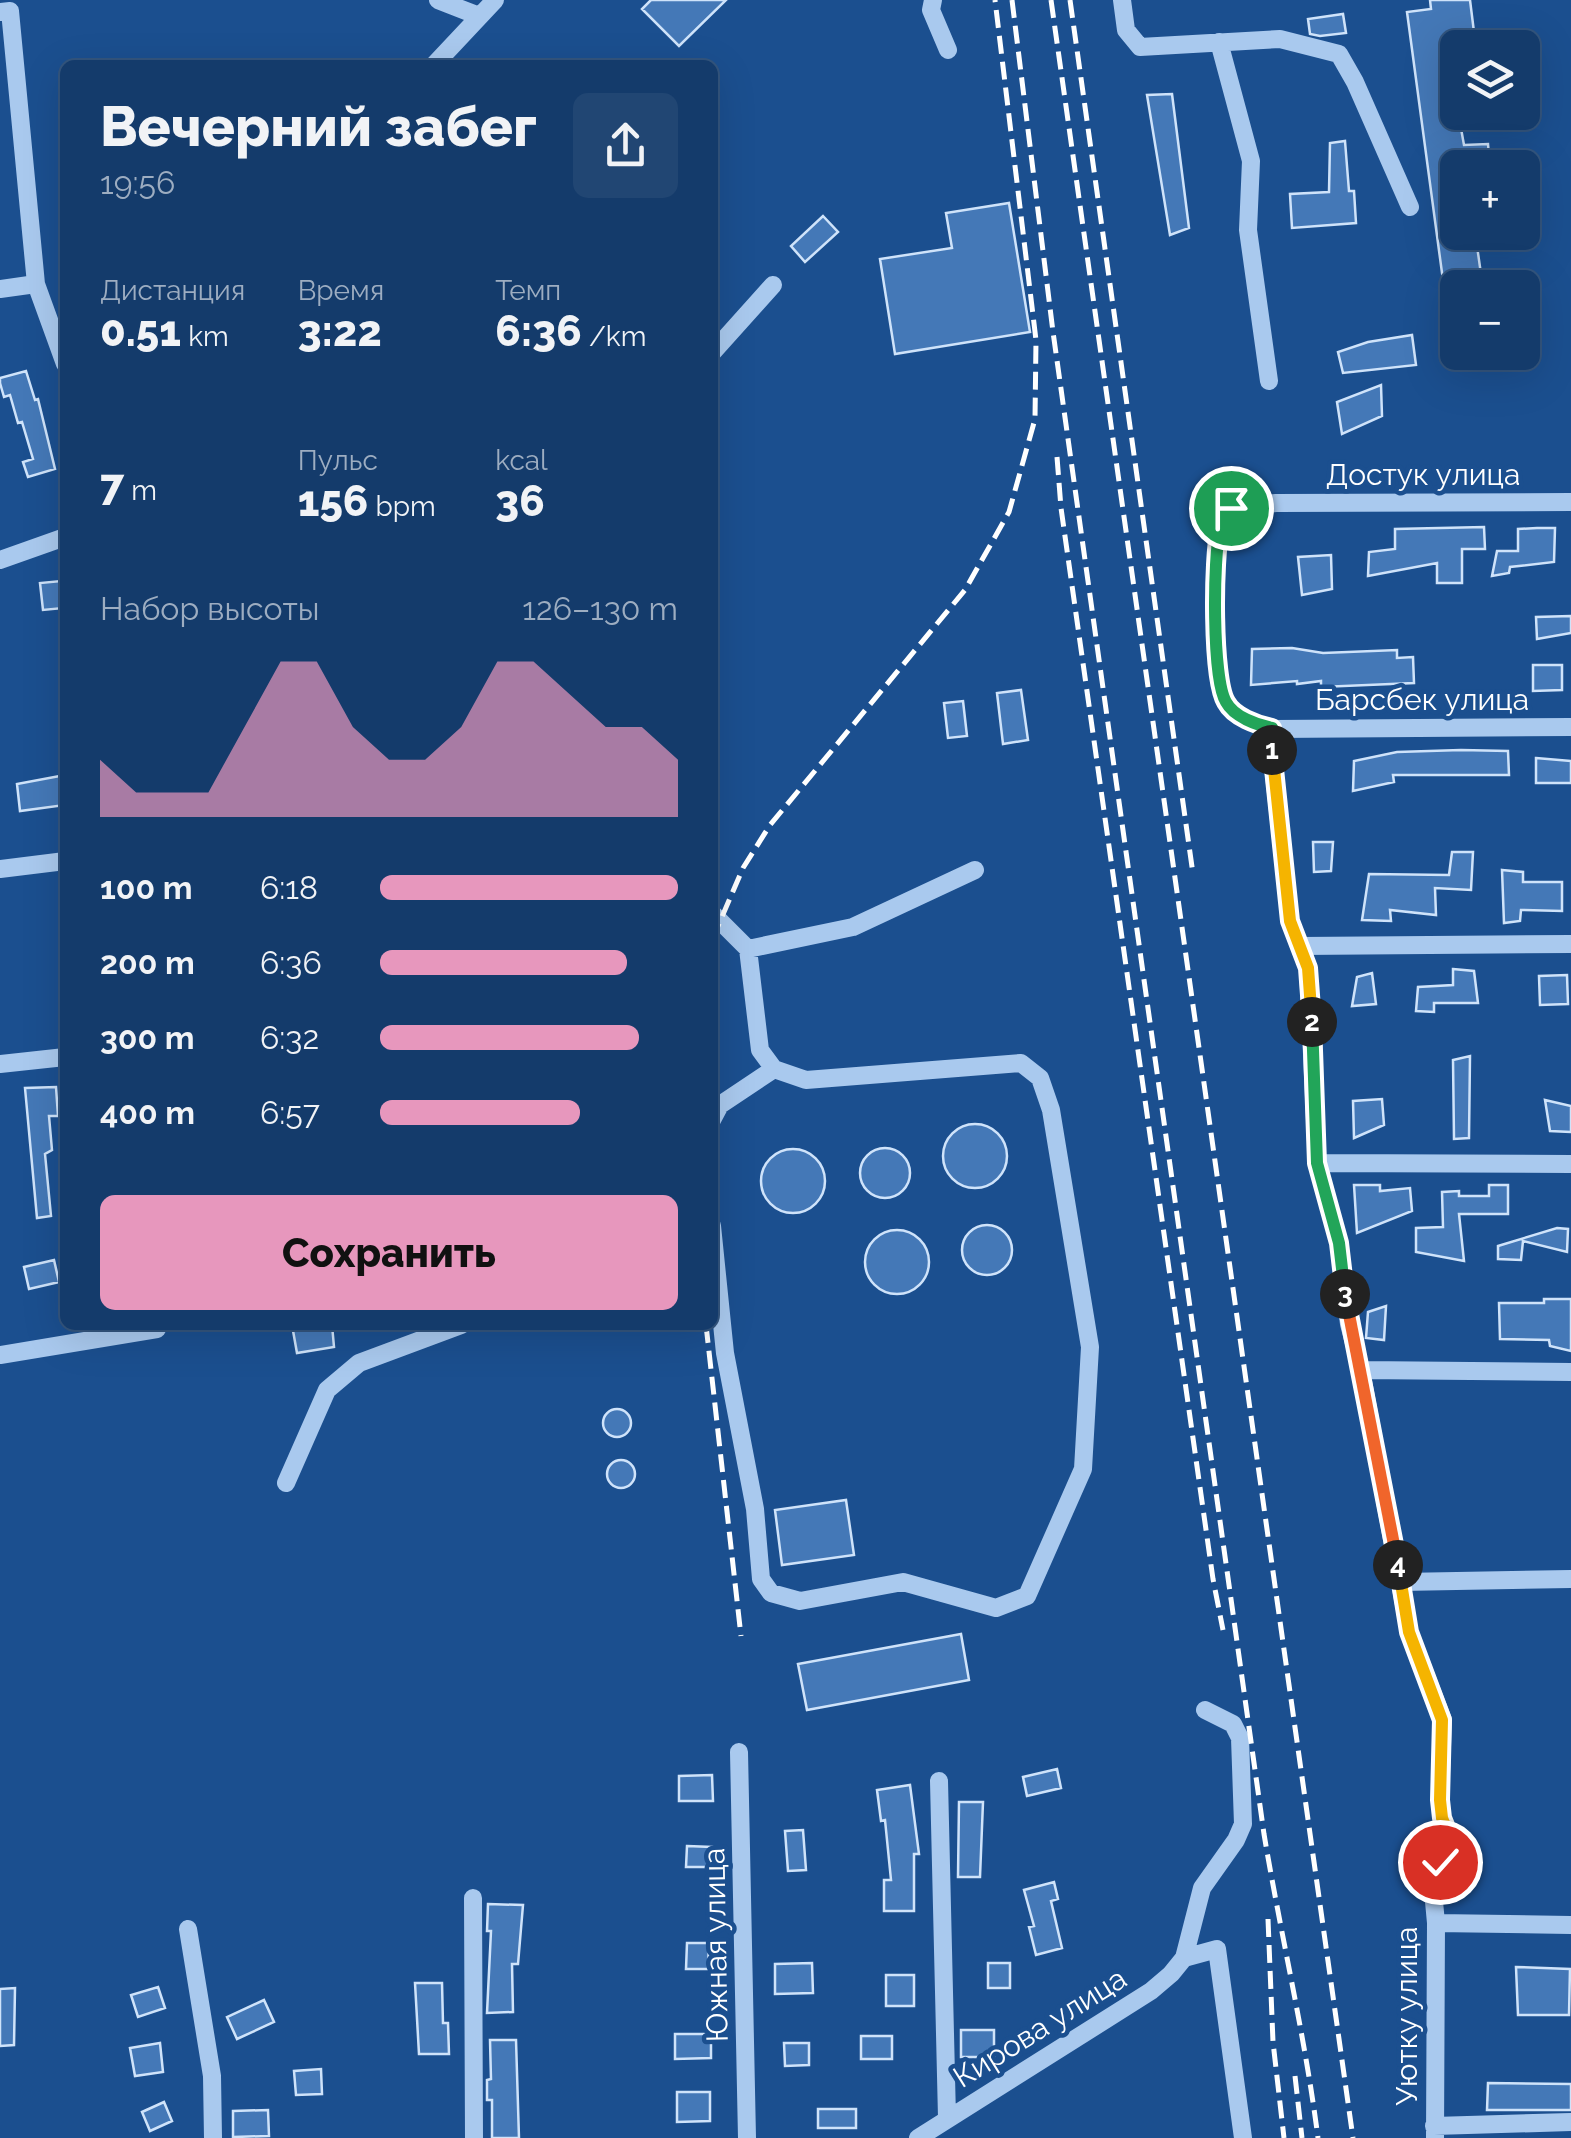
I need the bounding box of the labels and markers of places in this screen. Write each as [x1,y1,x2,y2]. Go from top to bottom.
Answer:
pin [1189,466,1274,551]
pin: 1 [1247,725,1297,775]
pin: 2 [1287,997,1337,1047]
pin: 3 [1320,1269,1370,1319]
pin: 4 [1373,1540,1423,1590]
pin [1398,1820,1483,1905]

